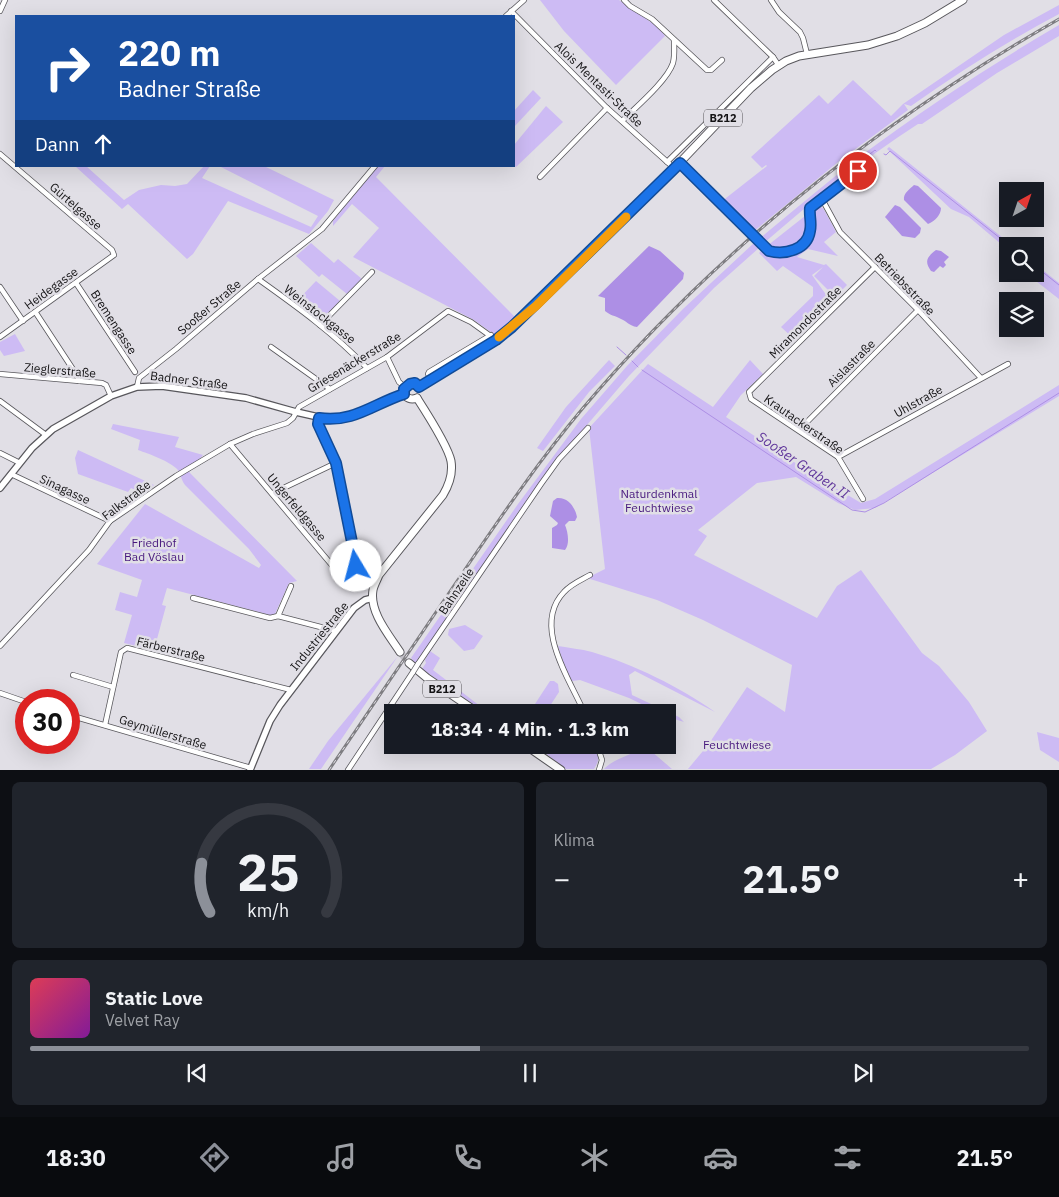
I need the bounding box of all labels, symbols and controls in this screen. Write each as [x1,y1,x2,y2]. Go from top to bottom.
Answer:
text: 220 m [118,30,221,76]
icon: right [35,35,100,100]
street label: Alois Mentasti-Straße [552,38,647,130]
text: Badner Straße [118,74,261,103]
road number: B212 [704,110,742,126]
icon: ahead [89,130,117,158]
text: Dann [35,132,79,156]
pin [837,150,879,192]
icon: arrive [844,157,872,185]
street label: Gürtelgasse [47,179,106,233]
north arrow [999,182,1044,228]
map controls [999,182,1044,337]
button: search [999,237,1044,282]
street label: Betriebsstraße [872,250,939,318]
street label: Heidegasse [21,263,81,312]
street label: Sooßer Straße [174,276,244,338]
street label: Weinstockgasse [281,281,359,347]
street label: Miramondostraße [766,282,845,361]
street label: Bremengasse [88,287,141,357]
button: layers [999,292,1044,337]
street label: Griesenäckerstraße [305,328,404,396]
street label: Aislastraße [824,336,878,390]
street label: Zieglerstraße [23,359,97,381]
street label: Badner Straße [149,368,229,392]
street label: Uhlstraße [891,381,945,420]
street label: Krautackerstraße [761,391,847,457]
water label: Sooßer Graben II [753,427,853,503]
street label: Ungerfeldgasse [264,470,330,544]
street label: Sinagasse [37,471,93,507]
street label: Falkstraße [99,477,154,523]
park label: Naturdenkmal Feuchtwiese [620,486,698,515]
park label: Friedhof Bad Vöslau [124,535,184,564]
position arrow [329,539,381,591]
street label: Bahnzeile [435,565,477,617]
street label: Industriestraße [287,598,352,674]
street label: Färberstraße [135,633,207,665]
road number: B212 [423,681,461,698]
speed limit sign: 30 [15,689,80,754]
street label: Geymüllerstraße [117,712,209,753]
text: 18:34 · 4 Min. · 1.3 km [431,717,629,741]
park label: Feuchtwiese [703,737,771,752]
text: Klima [554,830,595,850]
text: 25 [237,838,299,905]
text: 21.5° [742,854,840,903]
text: − [554,860,570,897]
text: + [1012,860,1029,897]
text: km/h [247,899,289,922]
text: Static Love [105,986,203,1010]
text: Velvet Ray [105,1010,180,1030]
icon: previous [183,1059,211,1087]
icon: pause [516,1059,544,1087]
icon: next [849,1059,877,1087]
icon: directions [197,1140,232,1175]
icon: music [324,1140,359,1175]
icon: phone [450,1140,485,1175]
icon: climate [577,1140,612,1175]
icon: car [703,1140,738,1175]
icon: filters [830,1140,865,1175]
text: 18:30 [46,1143,106,1172]
text: 21.5° [956,1143,1013,1172]

